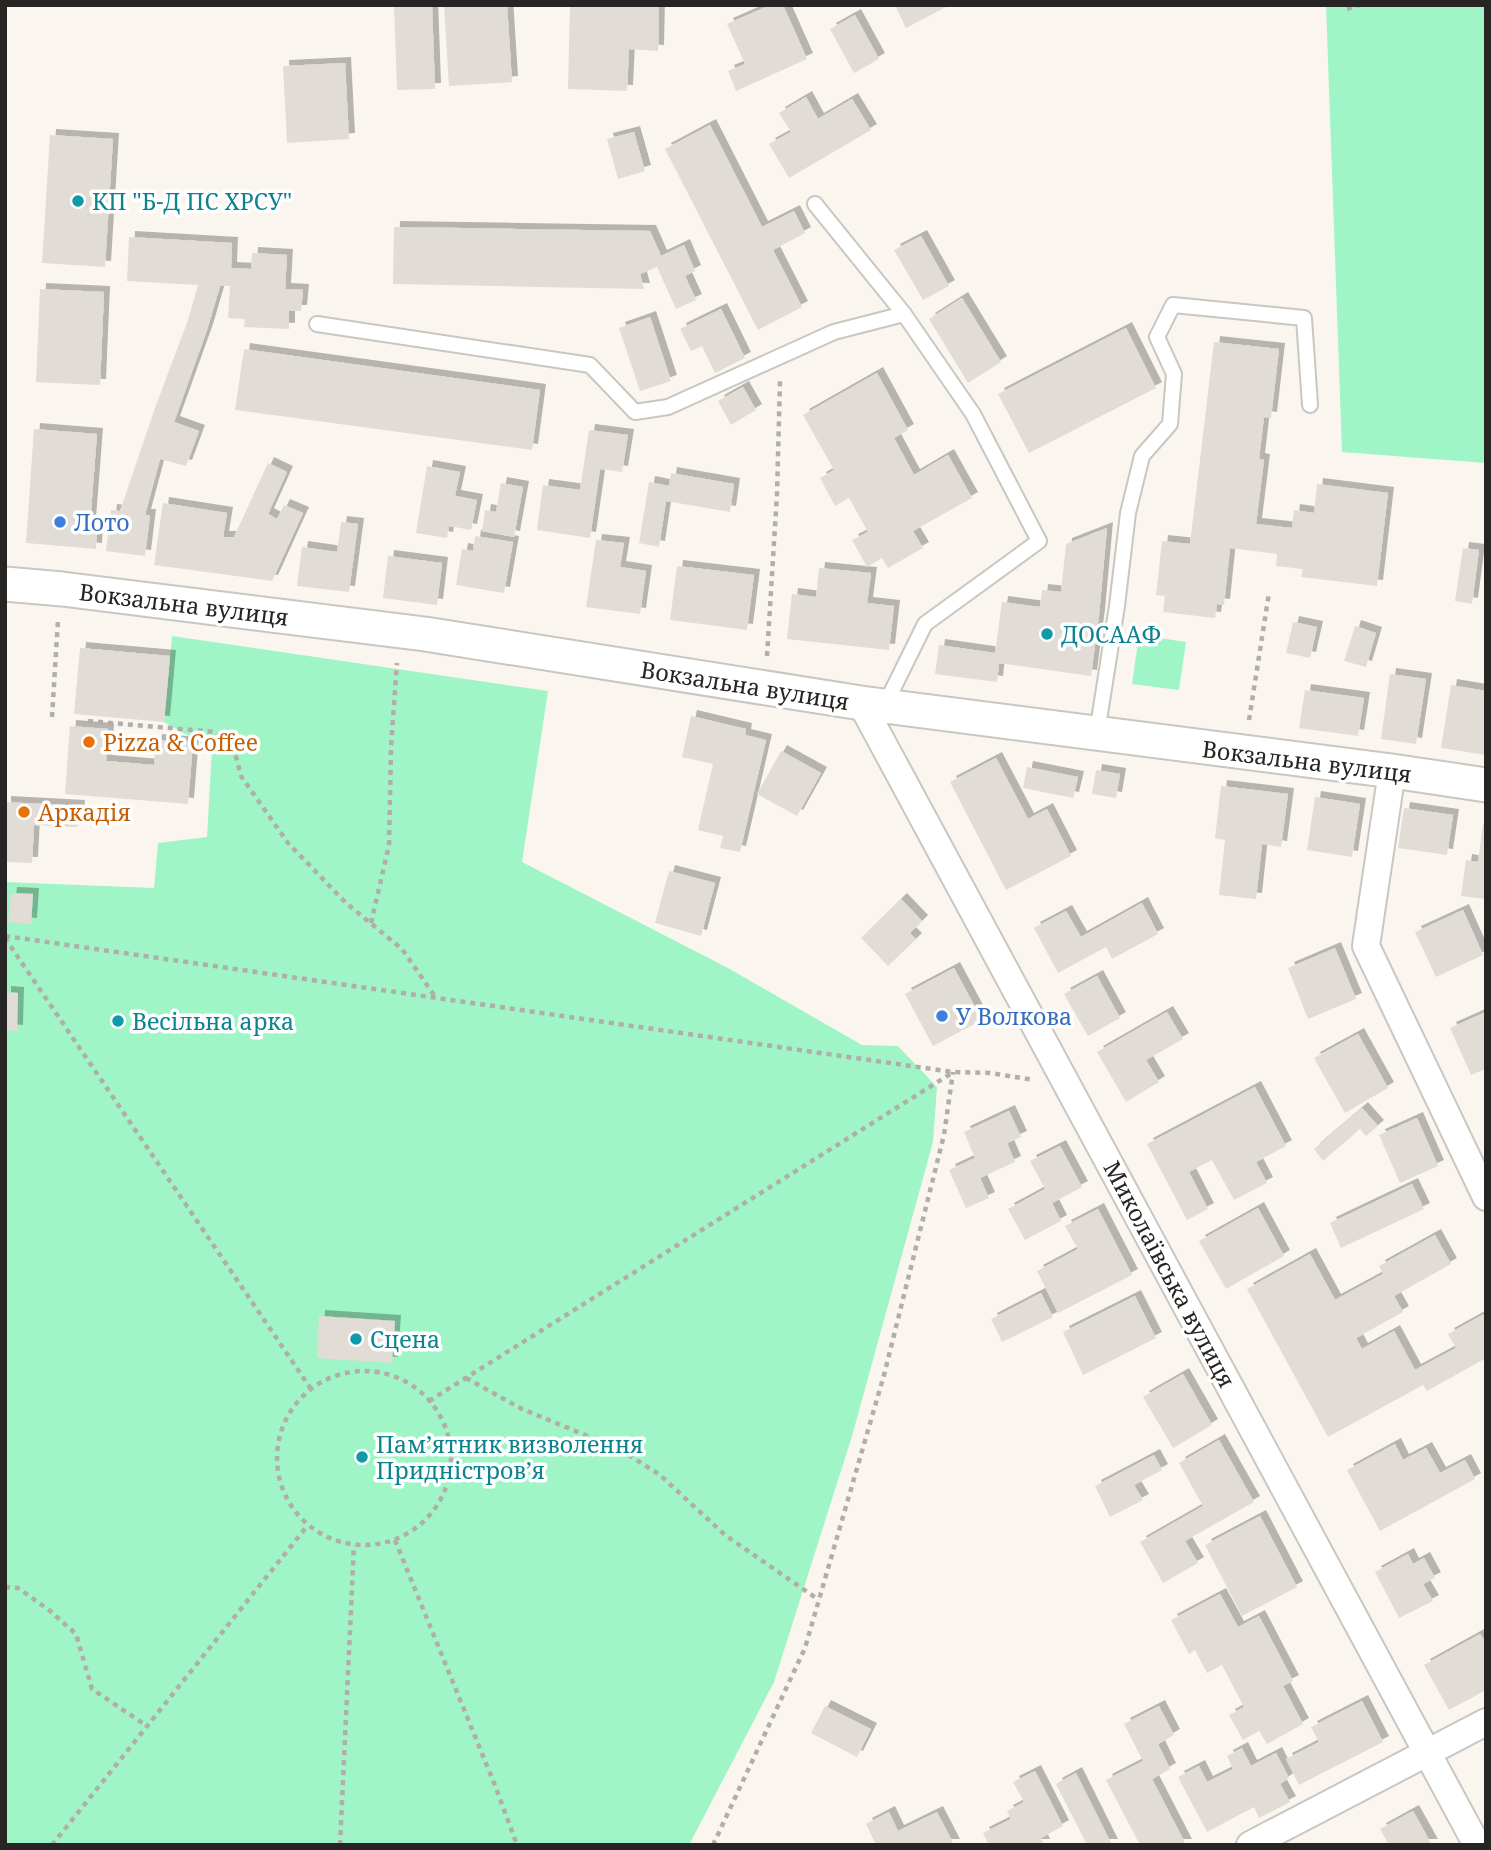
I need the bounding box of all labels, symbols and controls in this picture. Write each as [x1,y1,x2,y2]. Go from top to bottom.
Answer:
place label: КП "Б-Д ПС ХРСУ" [92,185,292,217]
marker: КП "Б-Д ПС ХРСУ" [70,193,86,209]
place label: Лото [74,506,130,538]
marker: Лото [52,514,68,530]
street label: Вокзальна вулиця [77,575,291,633]
place label: ДОСААФ [1061,618,1161,650]
marker: ДОСААФ [1039,626,1055,642]
street label: Вокзальна вулиця [638,653,852,717]
place label: Pizza & Coffee [103,726,258,758]
street label: Вокзальна вулиця [1200,732,1414,790]
marker: Pizza & Coffee [81,734,97,750]
place label: Аркадія [38,796,131,828]
marker: Аркадія [16,804,32,820]
place label: У Волкова [956,1000,1072,1032]
place label: Весільна арка [132,1005,294,1037]
marker: У Волкова [934,1008,950,1024]
marker: Весільна арка [110,1013,126,1029]
street label: Миколаївська вулиця [1097,1155,1243,1393]
place label: Сцена [370,1323,440,1355]
marker: Сцена [348,1331,364,1347]
place label: Пам’ятник визволення Придністров’я [376,1428,643,1486]
marker: Пам’ятник визволення Придністров’я [354,1449,370,1465]

